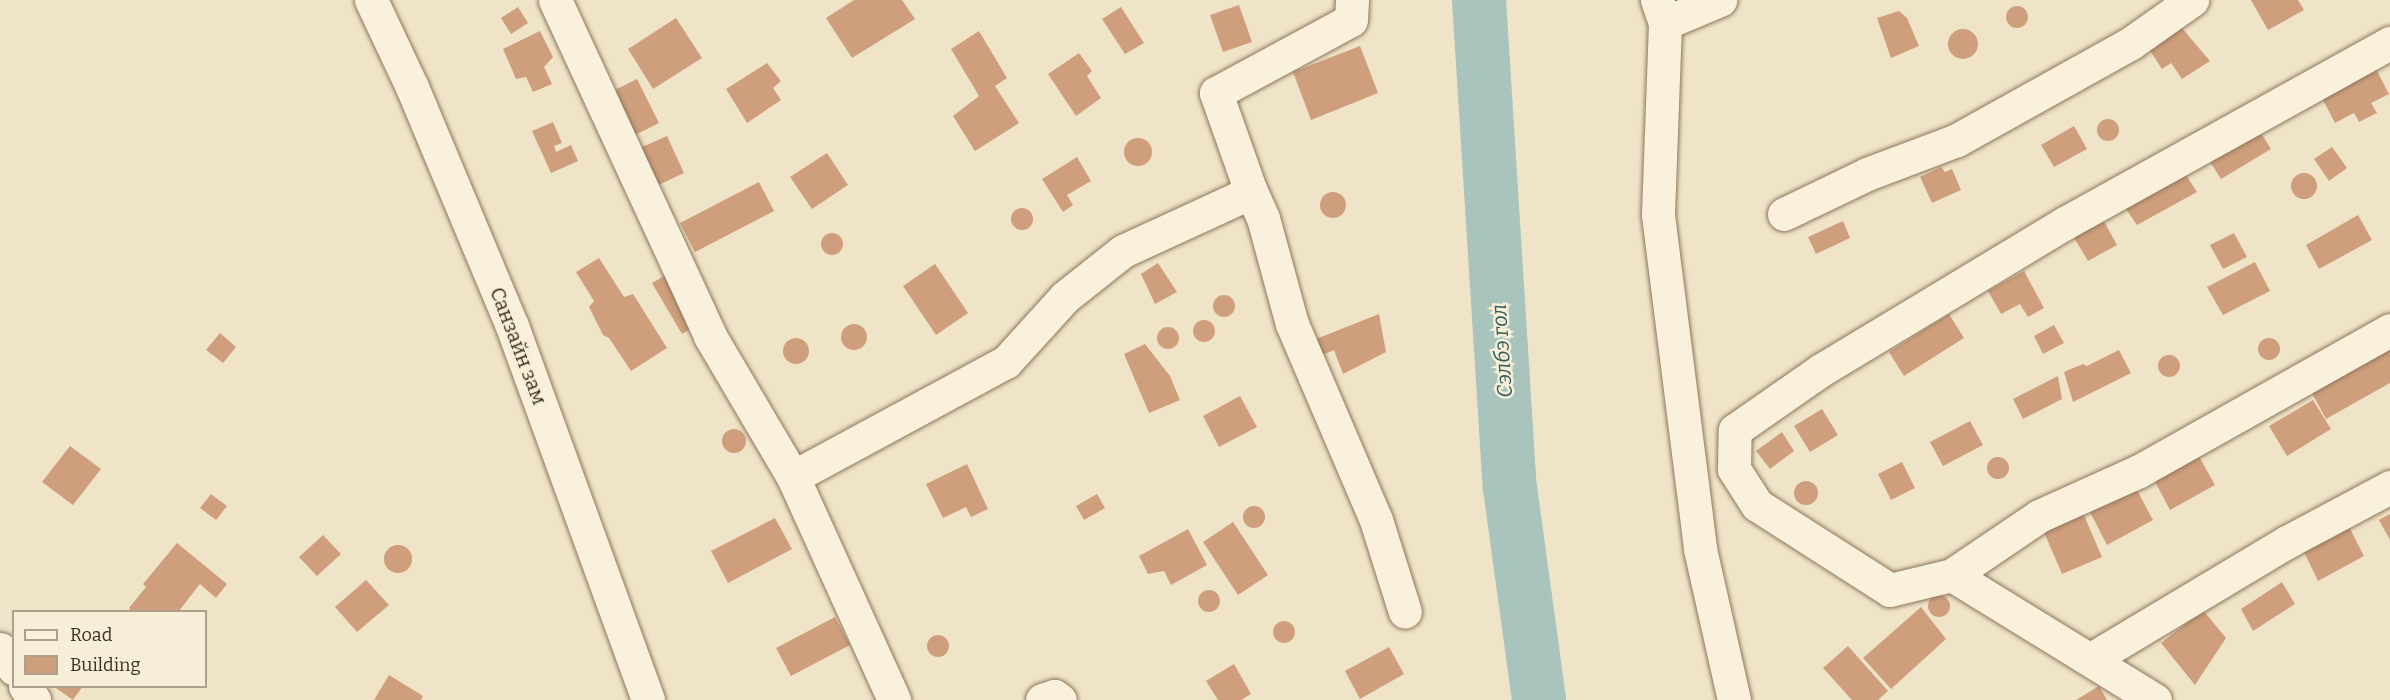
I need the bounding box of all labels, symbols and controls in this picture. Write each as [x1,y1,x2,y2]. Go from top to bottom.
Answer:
street label: Санзайн зам [485,284,551,408]
water label: Сэлбэ гол [1486,303,1518,399]
legend [12,610,207,688]
text: Road [70,624,112,646]
text: Building [70,654,141,676]

